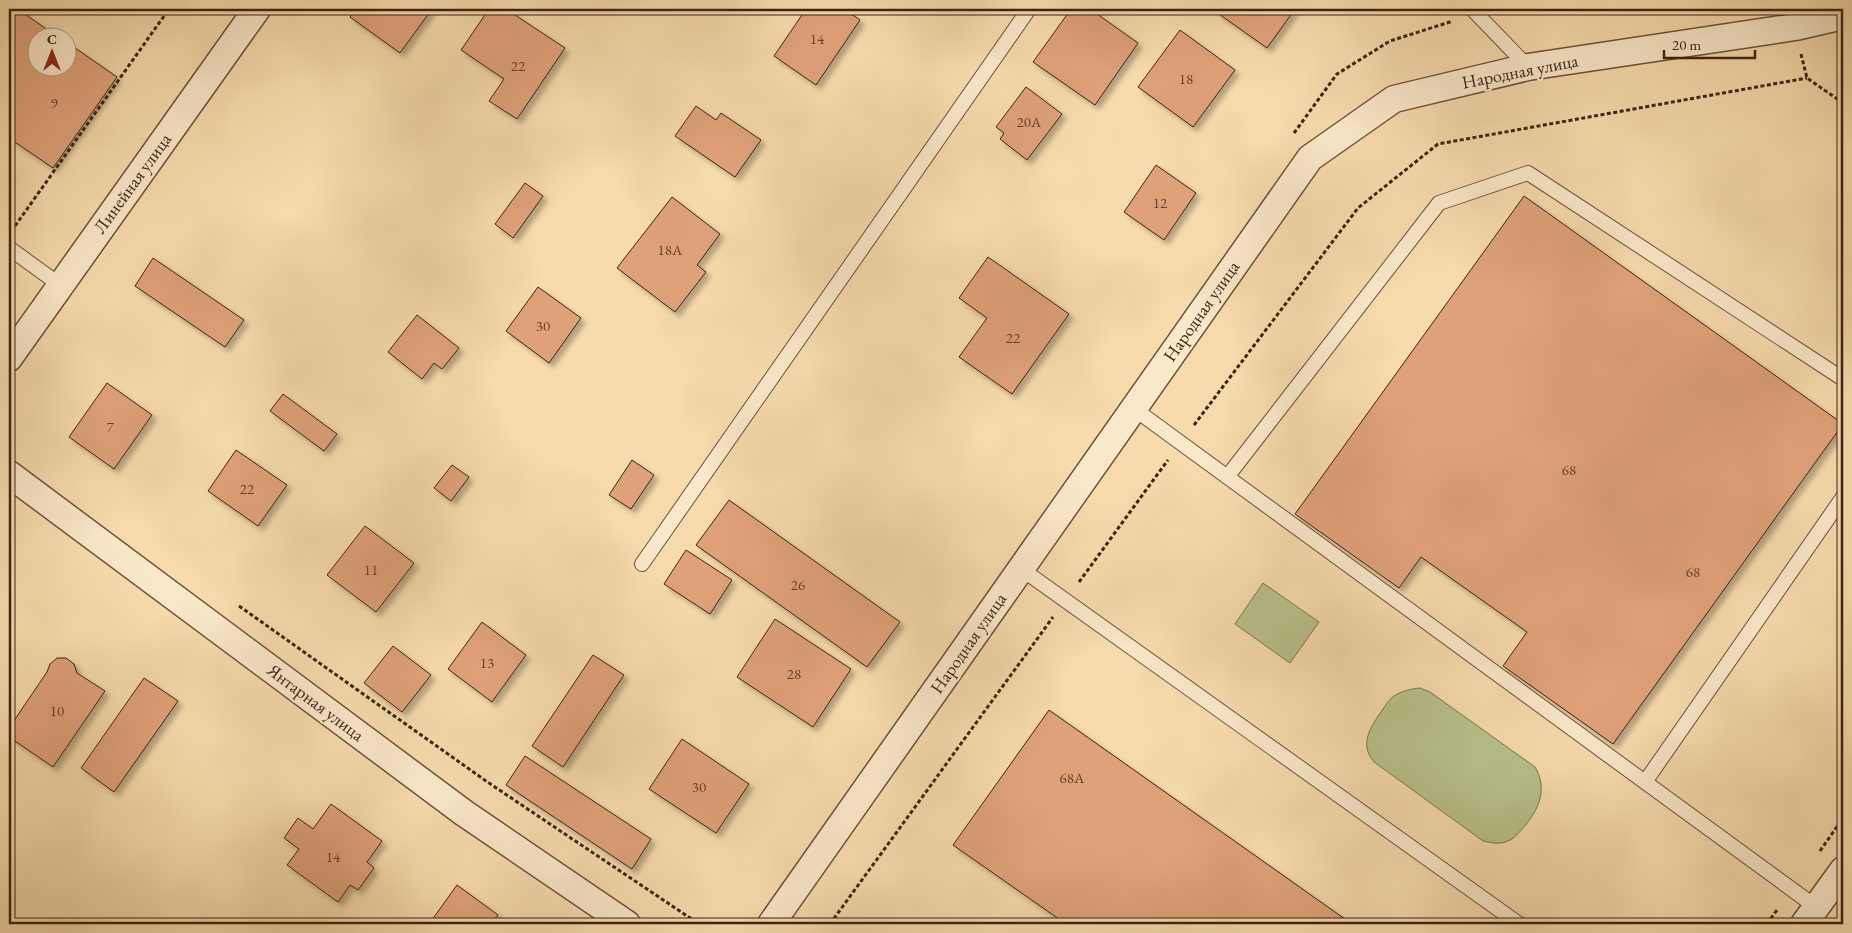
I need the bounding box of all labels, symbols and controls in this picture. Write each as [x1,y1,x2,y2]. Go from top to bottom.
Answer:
north arrow [28,28,78,78]
scale bar [1664,28,1756,60]
house number: 14 [810,29,825,48]
text: С [47,30,57,48]
text: 20 m [1672,35,1701,54]
street label: Народная улица [1460,48,1581,94]
house number: 22 [511,56,526,75]
house number: 18 [1179,69,1193,88]
house number: 9 [50,93,58,112]
house number: 20А [1017,112,1042,131]
street label: Линейная улица [88,128,177,238]
house number: 12 [1153,193,1168,212]
house number: 18А [658,240,683,259]
street label: Народная улица [1158,255,1245,366]
house number: 30 [536,316,550,335]
house number: 22 [1006,328,1021,347]
house number: 7 [106,417,114,436]
house number: 68 [1562,460,1576,479]
house number: 22 [240,479,255,498]
house number: 11 [364,560,378,579]
house number: 68 [1686,562,1700,581]
house number: 26 [791,575,805,594]
street label: Народная улица [925,587,1012,698]
house number: 13 [480,653,494,672]
street label: Янтарная улица [262,657,370,746]
house number: 28 [787,664,801,683]
house number: 10 [50,701,64,720]
house number: 68А [1060,768,1085,787]
house number: 30 [692,777,706,796]
house number: 14 [326,847,341,866]

